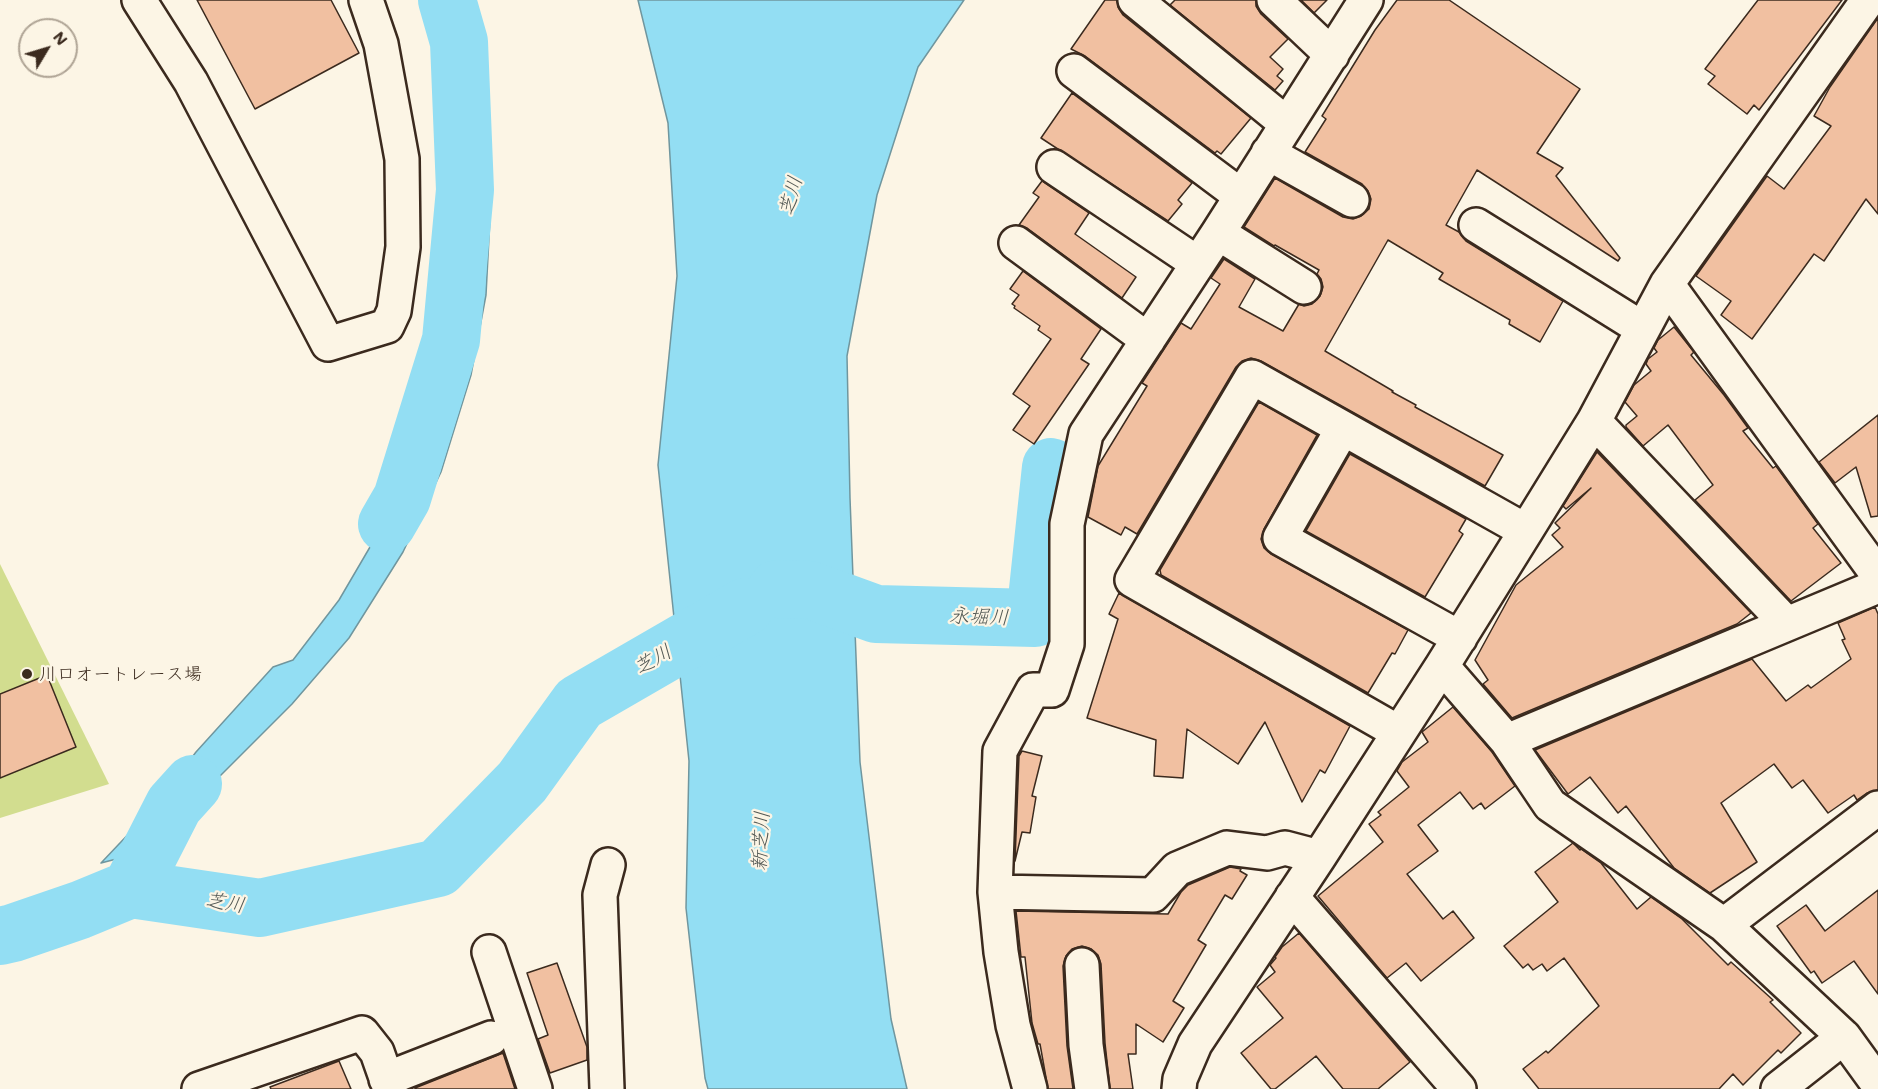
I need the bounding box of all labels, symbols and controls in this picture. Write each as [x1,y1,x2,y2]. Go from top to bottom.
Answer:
north arrow [18,18,78,78]
text: N [49,27,73,49]
water label: 芝川 [774,174,808,218]
water label: 永堀川 [949,604,1009,630]
water label: 芝川 [630,640,676,680]
place label: 川口オートレース場 [39,663,202,685]
marker: 川口オートレース場 [20,667,34,681]
water label: 新芝川 [747,810,775,872]
water label: 芝川 [203,888,247,918]

